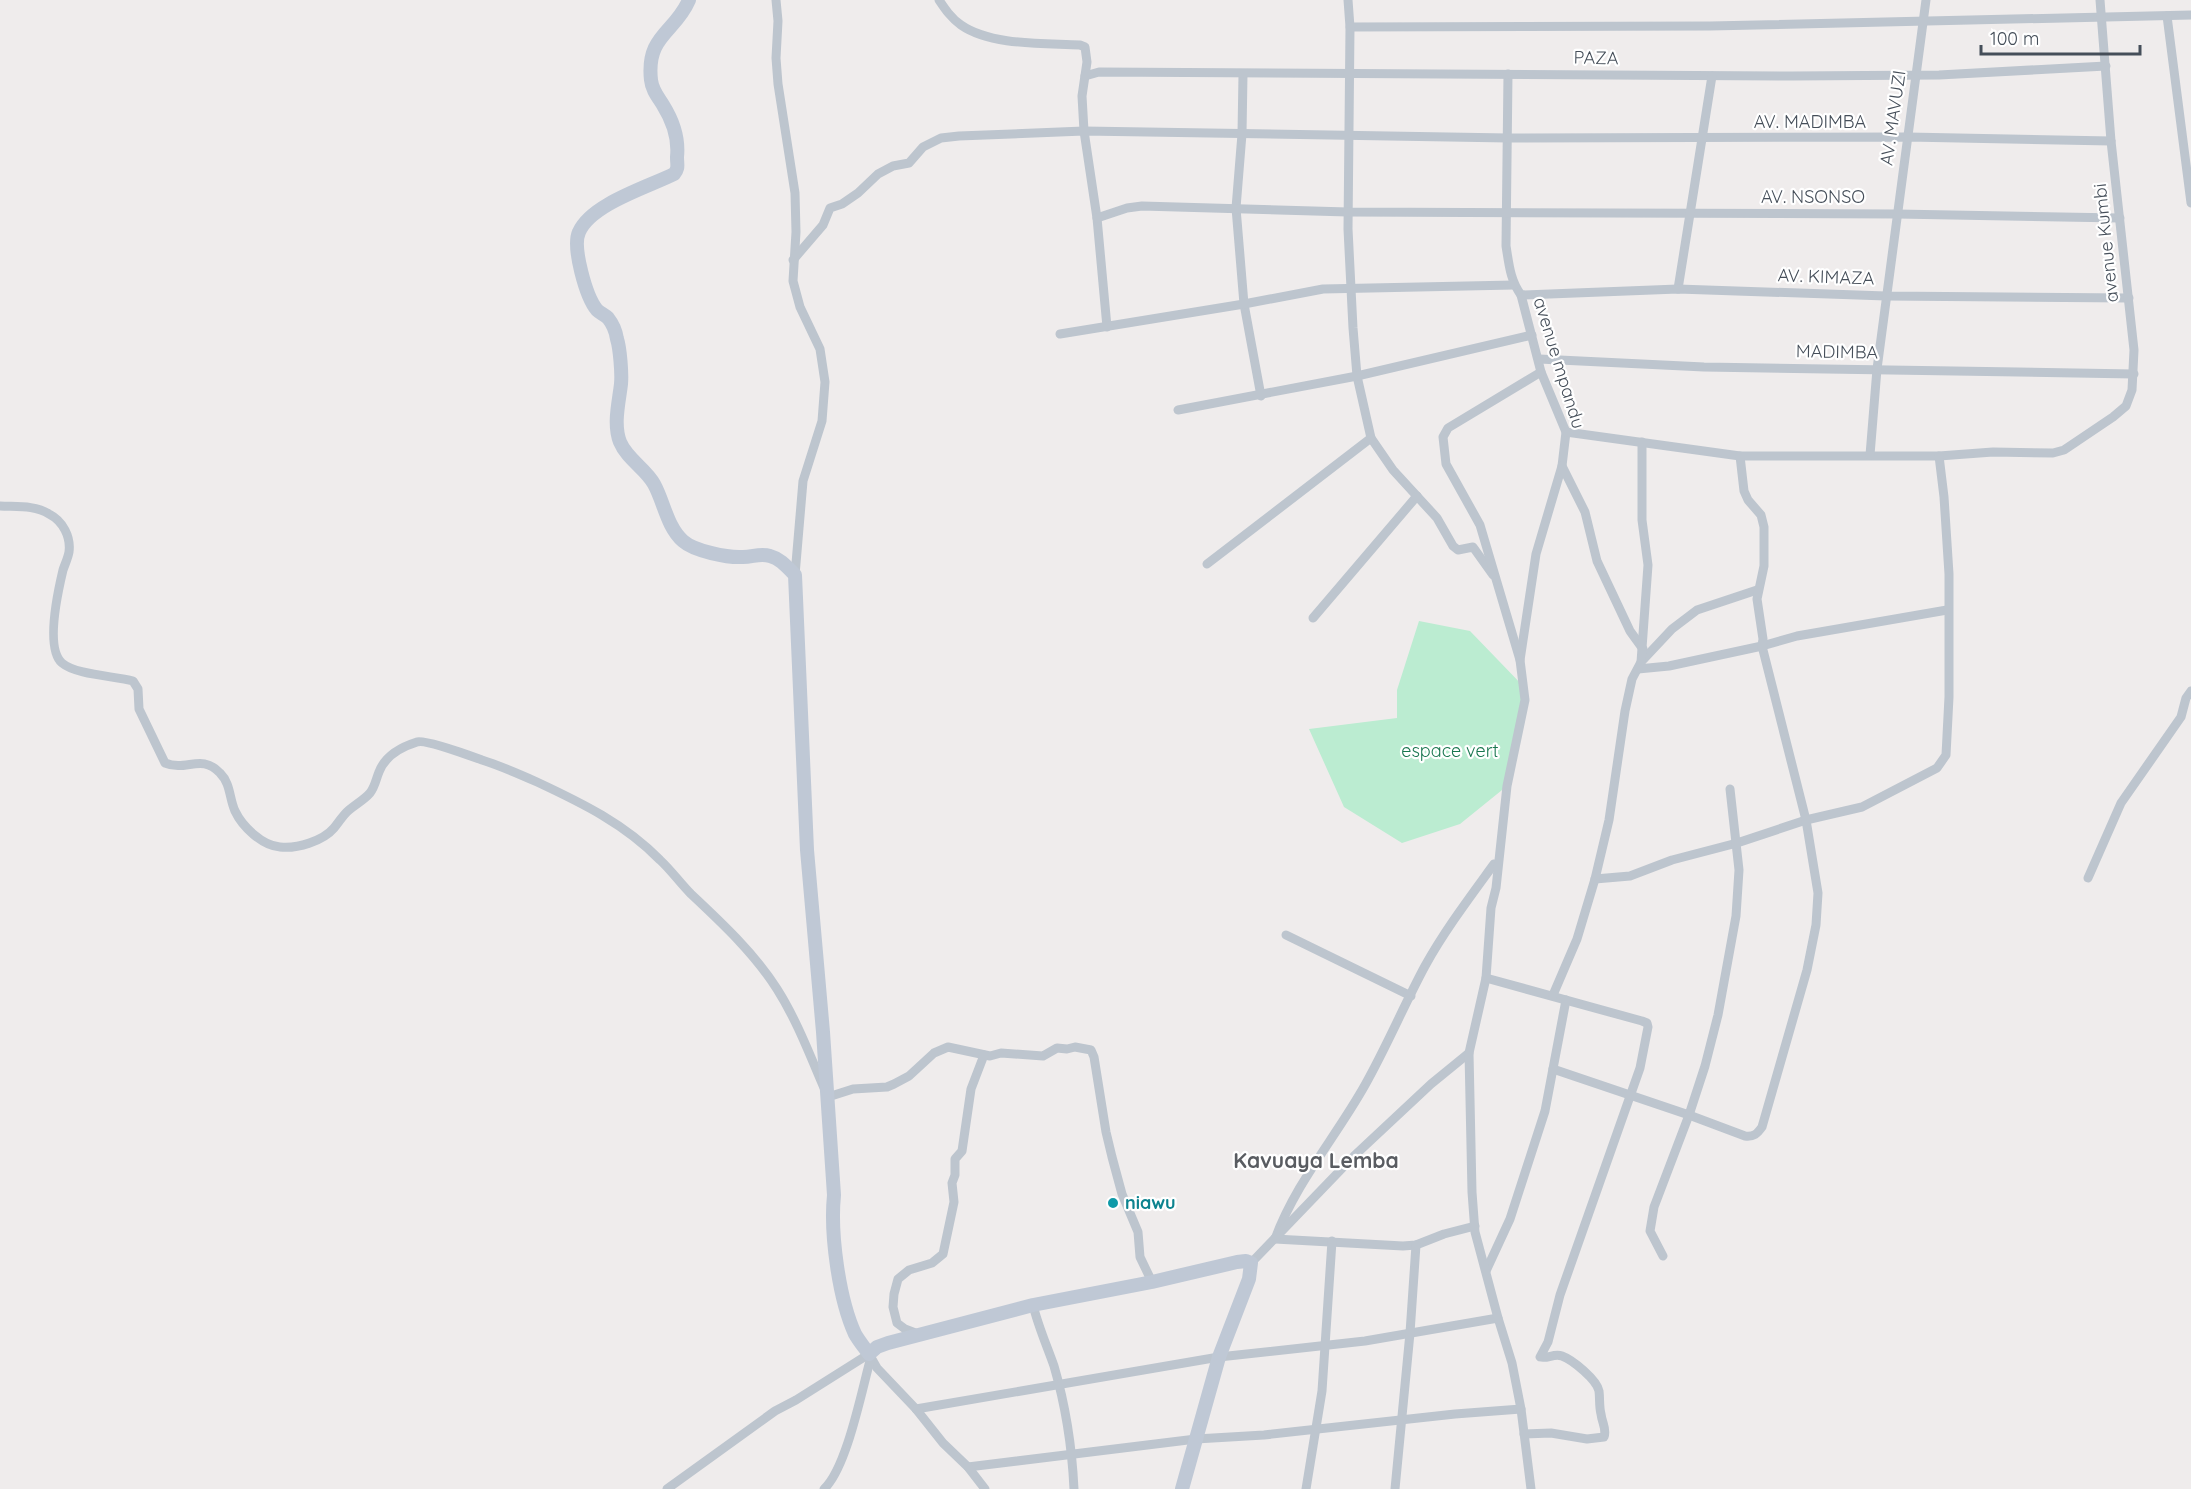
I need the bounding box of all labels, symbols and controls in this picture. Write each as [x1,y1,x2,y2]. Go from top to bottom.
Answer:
scale bar [1981,18,2140,56]
text: 100 m [1990,27,2039,50]
street label: PAZA [1573,46,1619,69]
street label: AV. MAVUZI [1874,69,1911,167]
street label: AV. MADIMBA [1754,110,1867,133]
street label: avenue Kumbi [2088,182,2123,304]
street label: AV. NSONSO [1761,185,1865,208]
street label: AV. KIMAZA [1777,263,1875,290]
street label: avenue mpandu [1529,294,1590,431]
street label: MADIMBA [1796,339,1879,364]
park label: espace vert [1401,739,1499,762]
district label: Kavuaya Lemba [1233,1147,1399,1173]
place label: niawu [1125,1191,1176,1214]
marker: niawu [1106,1196,1120,1210]

